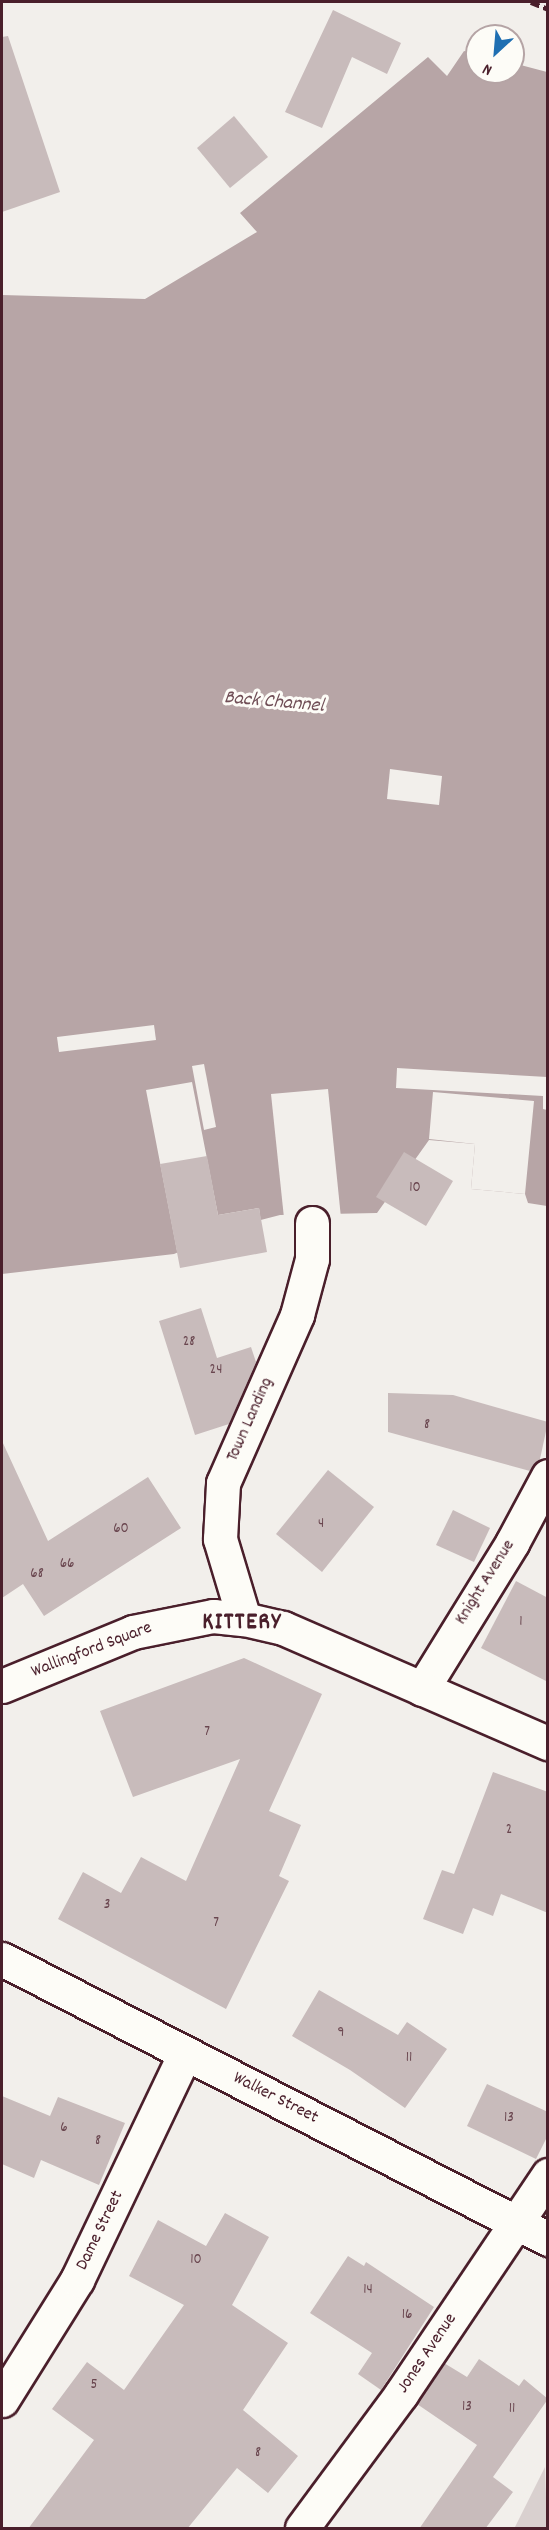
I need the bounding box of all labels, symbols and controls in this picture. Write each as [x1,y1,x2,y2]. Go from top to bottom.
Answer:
north arrow [465,24,525,84]
text: N [479,57,496,81]
water label: Back Channel [223,687,325,719]
house number: 10 [409,1180,421,1198]
house number: 28 [183,1334,195,1352]
house number: 24 [210,1362,222,1380]
street label: Town Landing [223,1375,279,1465]
house number: 8 [424,1417,430,1435]
house number: 4 [318,1516,324,1534]
house number: 60 [113,1521,129,1539]
street label: Knight Avenue [451,1537,521,1629]
house number: 66 [60,1556,74,1574]
house number: 68 [30,1566,44,1584]
district label: KITTERY [202,1610,282,1638]
house number: 1 [519,1614,523,1632]
street label: Wallingford Square [29,1618,155,1684]
house number: 7 [204,1724,210,1742]
house number: 2 [506,1822,512,1840]
house number: 3 [104,1897,110,1915]
house number: 7 [213,1915,219,1933]
house number: 9 [338,2025,344,2043]
house number: 11 [406,2050,412,2068]
street label: Walker Street [229,2068,321,2130]
house number: 13 [504,2110,514,2128]
house number: 6 [60,2120,68,2138]
house number: 8 [95,2133,101,2151]
street label: Dame Street [72,2188,130,2274]
house number: 10 [190,2252,202,2270]
house number: 14 [363,2282,373,2300]
house number: 16 [402,2307,412,2325]
street label: Jones Avenue [393,2310,463,2398]
house number: 5 [91,2377,97,2395]
house number: 13 [462,2399,472,2417]
house number: 11 [509,2401,515,2419]
house number: 8 [255,2445,261,2463]

